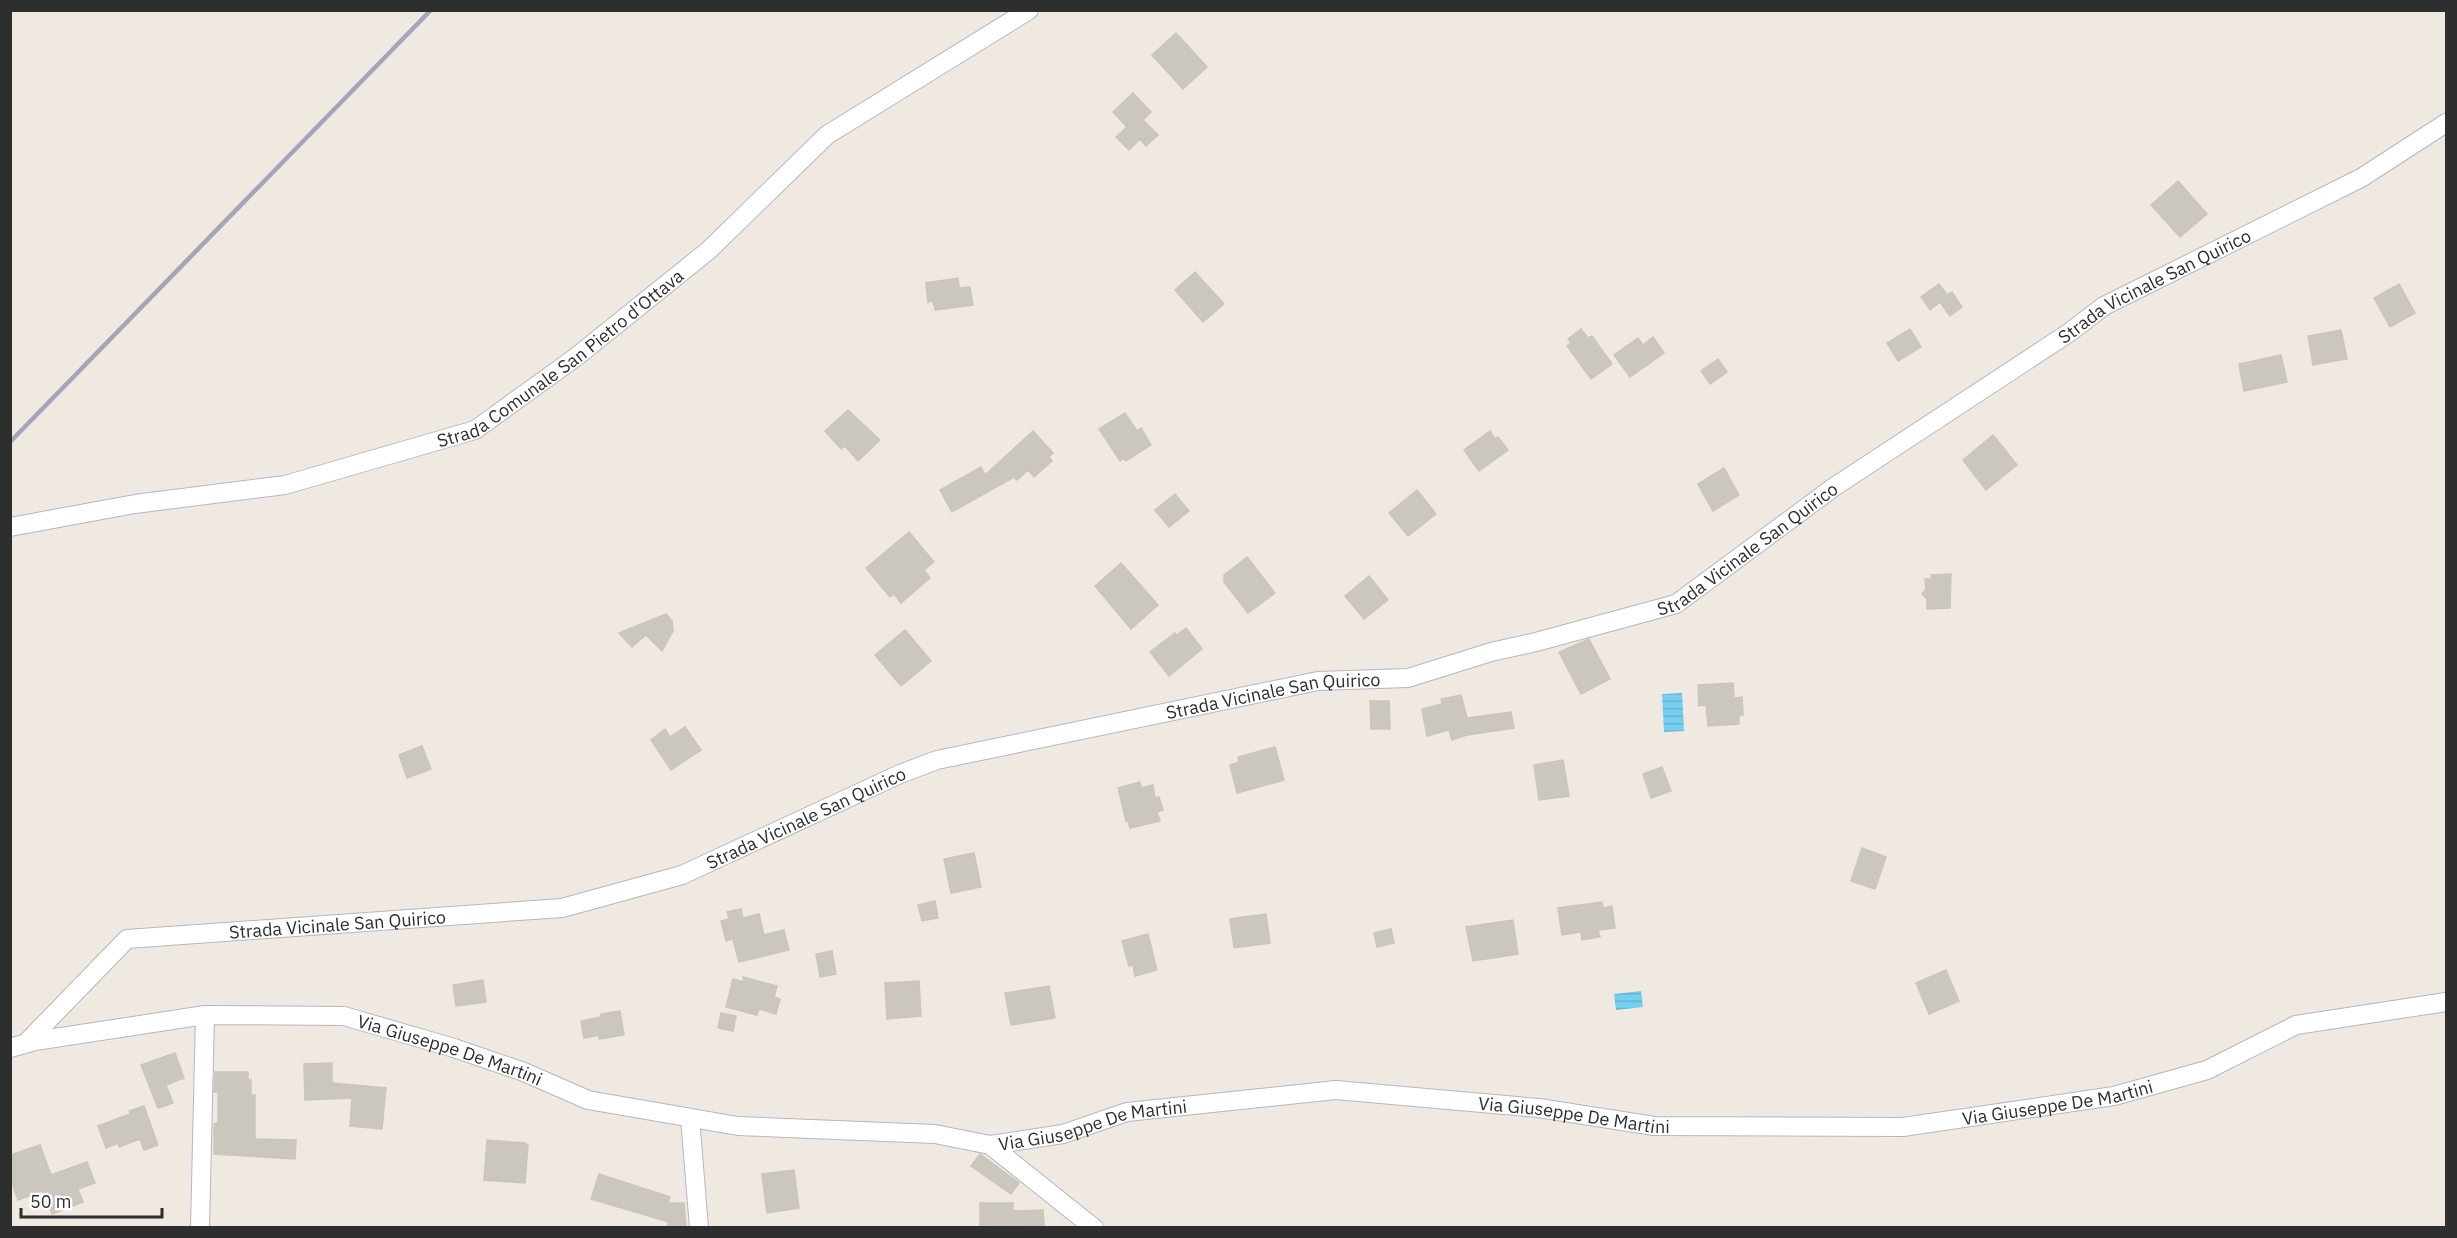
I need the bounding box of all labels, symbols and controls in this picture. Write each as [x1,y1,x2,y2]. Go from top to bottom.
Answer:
street label: Strada Vicinale San Quirico [2053,223,2254,348]
street label: Strada Comunale San Pietro d'Ottava [434,264,688,452]
street label: Strada Vicinale San Quirico [1654,477,1842,620]
street label: Strada Vicinale San Quirico [1164,667,1381,724]
street label: Strada Vicinale San Quirico [702,761,909,874]
street label: Strada Vicinale San Quirico [228,905,447,943]
street label: Via Giuseppe De Martini [355,1009,546,1090]
street label: Via Giuseppe De Martini [1960,1074,2155,1130]
street label: Via Giuseppe De Martini [1477,1091,1670,1138]
street label: Via Giuseppe De Martini [997,1094,1188,1155]
scale bar [21,1181,162,1219]
text: 50 m [30,1190,72,1213]

